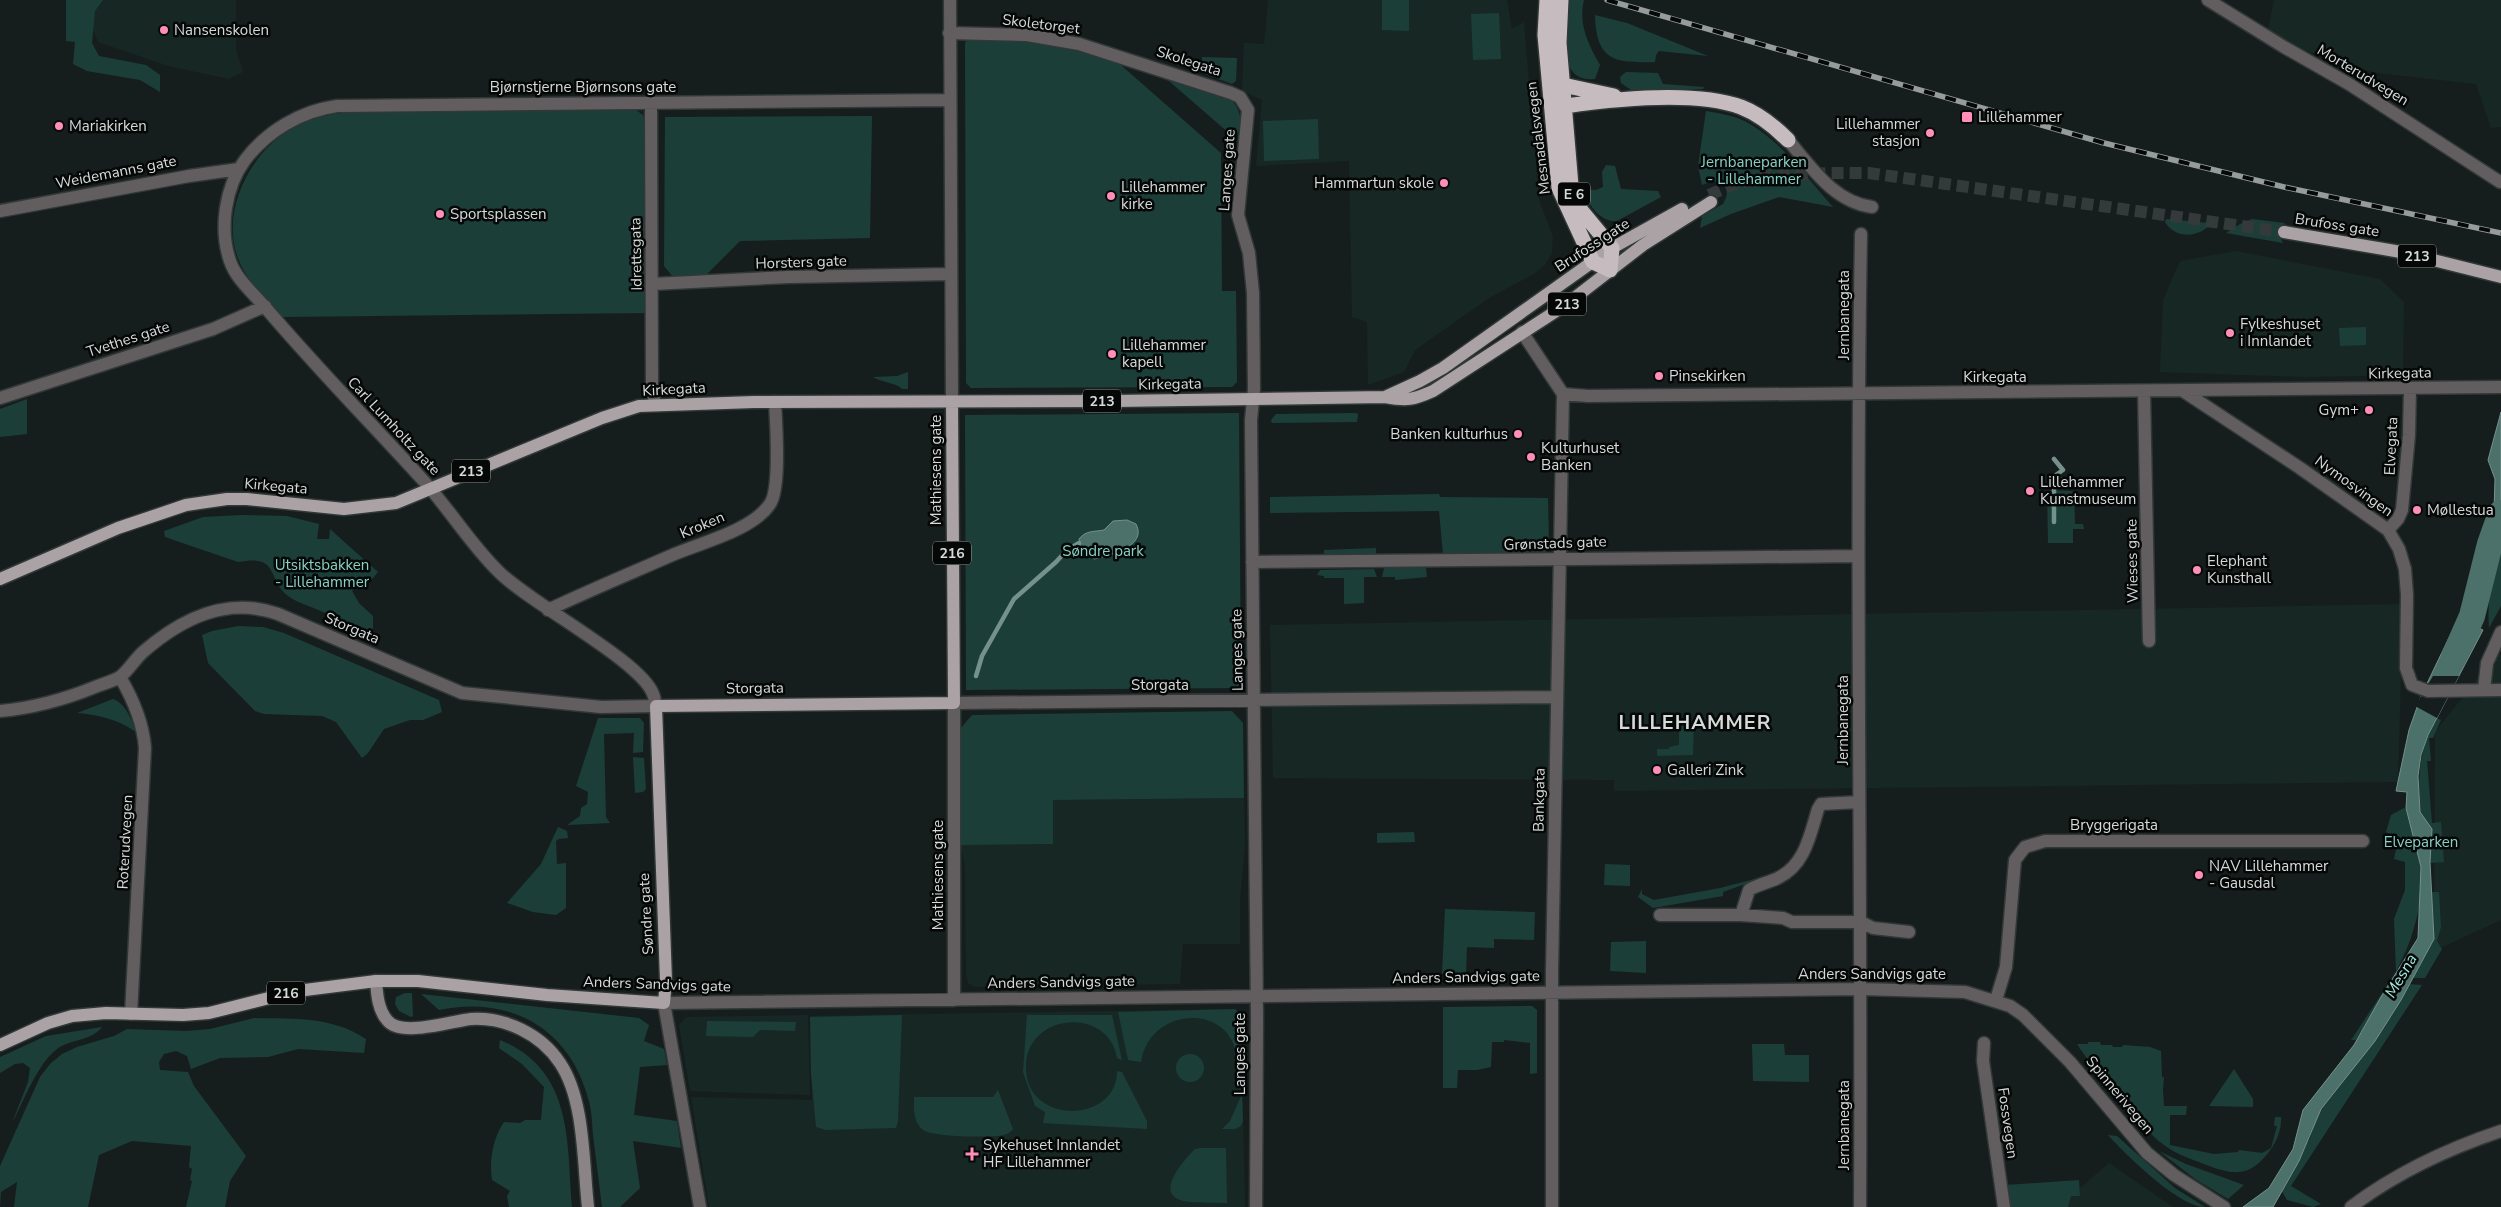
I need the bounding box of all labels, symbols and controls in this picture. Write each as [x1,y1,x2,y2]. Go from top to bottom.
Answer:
street label: Skoletorget [1001,9,1082,39]
place label: Nansenskolen [174,20,269,40]
marker: Nansenskolen [158,24,170,36]
street label: Morterudvegen [2313,40,2413,110]
street label: Skolegata [1154,41,1224,81]
street label: Bjørnstjerne Bjørnsons gate [490,77,676,97]
street label: Mesnadalsvegen [1521,80,1555,196]
place label: Lillehammer [1978,107,2063,127]
marker: Lillehammer [1960,110,1974,124]
place label: Lillehammer stasjon [1836,114,1921,151]
place label: Mariakirken [69,116,147,136]
marker: Mariakirken [53,120,65,132]
marker: Lillehammer stasjon [1924,127,1936,139]
street label: Langes gate [1214,128,1240,212]
street label: Weidemanns gate [54,150,178,194]
park label: Jernbaneparken - Lillehammer [1700,152,1807,189]
place label: Hammartun skole [1314,173,1434,193]
place label: Lillehammer kirke [1121,177,1206,214]
marker: Hammartun skole [1438,177,1450,189]
road number: E 6 [1558,182,1590,205]
marker: Lillehammer kirke [1105,190,1117,202]
place label: Sportsplassen [450,204,547,224]
marker: Sportsplassen [434,208,446,220]
street label: Brufoss gate [2293,208,2381,242]
street label: Brufoss gate [1551,213,1633,277]
street label: Idrettsgata [625,217,647,291]
road number: 213 [2398,245,2436,268]
street label: Horsters gate [755,250,847,274]
street label: Jernbanegata [1834,270,1854,361]
road number: 213 [1548,292,1586,316]
place label: Fylkeshuset i Innlandet [2240,314,2321,351]
street label: Tvethes gate [84,316,172,362]
marker: Fylkeshuset i Innlandet [2224,327,2236,339]
place label: Lillehammer kapell [1122,335,1207,372]
marker: Lillehammer kapell [1106,348,1118,360]
street label: Kirkegata [2368,362,2432,384]
place label: Pinsekirken [1669,366,1746,386]
street label: Kirkegata [1963,367,2027,387]
marker: Pinsekirken [1653,370,1665,382]
street label: Carl Lumholtz gate [343,372,445,480]
street label: Kirkegata [1138,373,1202,395]
street label: Kirkegata [642,377,706,401]
road number: 213 [1083,390,1121,412]
place label: Gym+ [2319,400,2359,420]
marker: Gym+ [2363,404,2375,416]
street label: Mathiesens gate [926,415,946,525]
street label: Elvegata [2379,416,2403,476]
place label: Banken kulturhus [1390,424,1508,444]
marker: Banken kulturhus [1512,428,1524,440]
place label: Kulturhuset Banken [1541,438,1620,475]
marker: Kulturhuset Banken [1525,451,1537,463]
street label: Nymosvingen [2311,451,2397,521]
road number: 213 [452,460,490,482]
place label: Lillehammer Kunstmuseum [2040,472,2136,509]
street label: Kirkegata [244,473,308,499]
marker: Lillehammer Kunstmuseum [2024,485,2036,497]
place label: Møllestua [2427,500,2494,520]
marker: Møllestua [2411,504,2423,516]
street label: Kroken [677,507,727,543]
street label: Wieses gate [2121,519,2143,603]
street label: Grønstads gate [1503,531,1607,555]
park label: Søndre park [1062,541,1144,561]
road number: 216 [933,542,971,564]
place label: Elephant Kunsthall [2207,551,2271,588]
park label: Utsiktsbakken - Lillehammer [275,555,370,592]
marker: Elephant Kunsthall [2191,564,2203,576]
street label: Storgata [321,607,383,649]
street label: Langes gate [1226,609,1248,691]
street label: Storgata [1131,675,1189,695]
street label: Jernbanegata [1833,675,1853,766]
street label: Storgata [726,677,784,699]
district label: LILLEHAMMER [1619,709,1772,736]
place label: Galleri Zink [1667,760,1744,780]
marker: Galleri Zink [1651,764,1663,776]
street label: Bankgata [1528,768,1550,832]
street label: Roterudvegen [113,794,137,890]
street label: Bryggerigata [2070,815,2158,835]
street label: Mathiesens gate [928,820,948,930]
park label: Elveparken [2384,832,2458,852]
place label: NAV Lillehammer - Gausdal [2209,856,2329,893]
marker: NAV Lillehammer - Gausdal [2193,869,2205,881]
street label: Søndre gate [634,873,658,955]
water label: Mesna [2380,950,2422,1002]
street label: Anders Sandvigs gate [1798,964,1946,984]
street label: Anders Sandvigs gate [1392,966,1540,988]
street label: Anders Sandvigs gate [583,971,731,997]
street label: Anders Sandvigs gate [987,971,1135,993]
road number: 216 [267,981,305,1004]
street label: Langes gate [1230,1013,1250,1095]
street label: Spinnerivegen [2081,1052,2159,1138]
street label: Jernbanegata [1834,1080,1854,1171]
street label: Fossvegen [1993,1086,2023,1160]
place label: Sykehuset Innlandet HF Lillehammer [983,1135,1121,1172]
marker: Sykehuset Innlandet HF Lillehammer [965,1147,979,1161]

